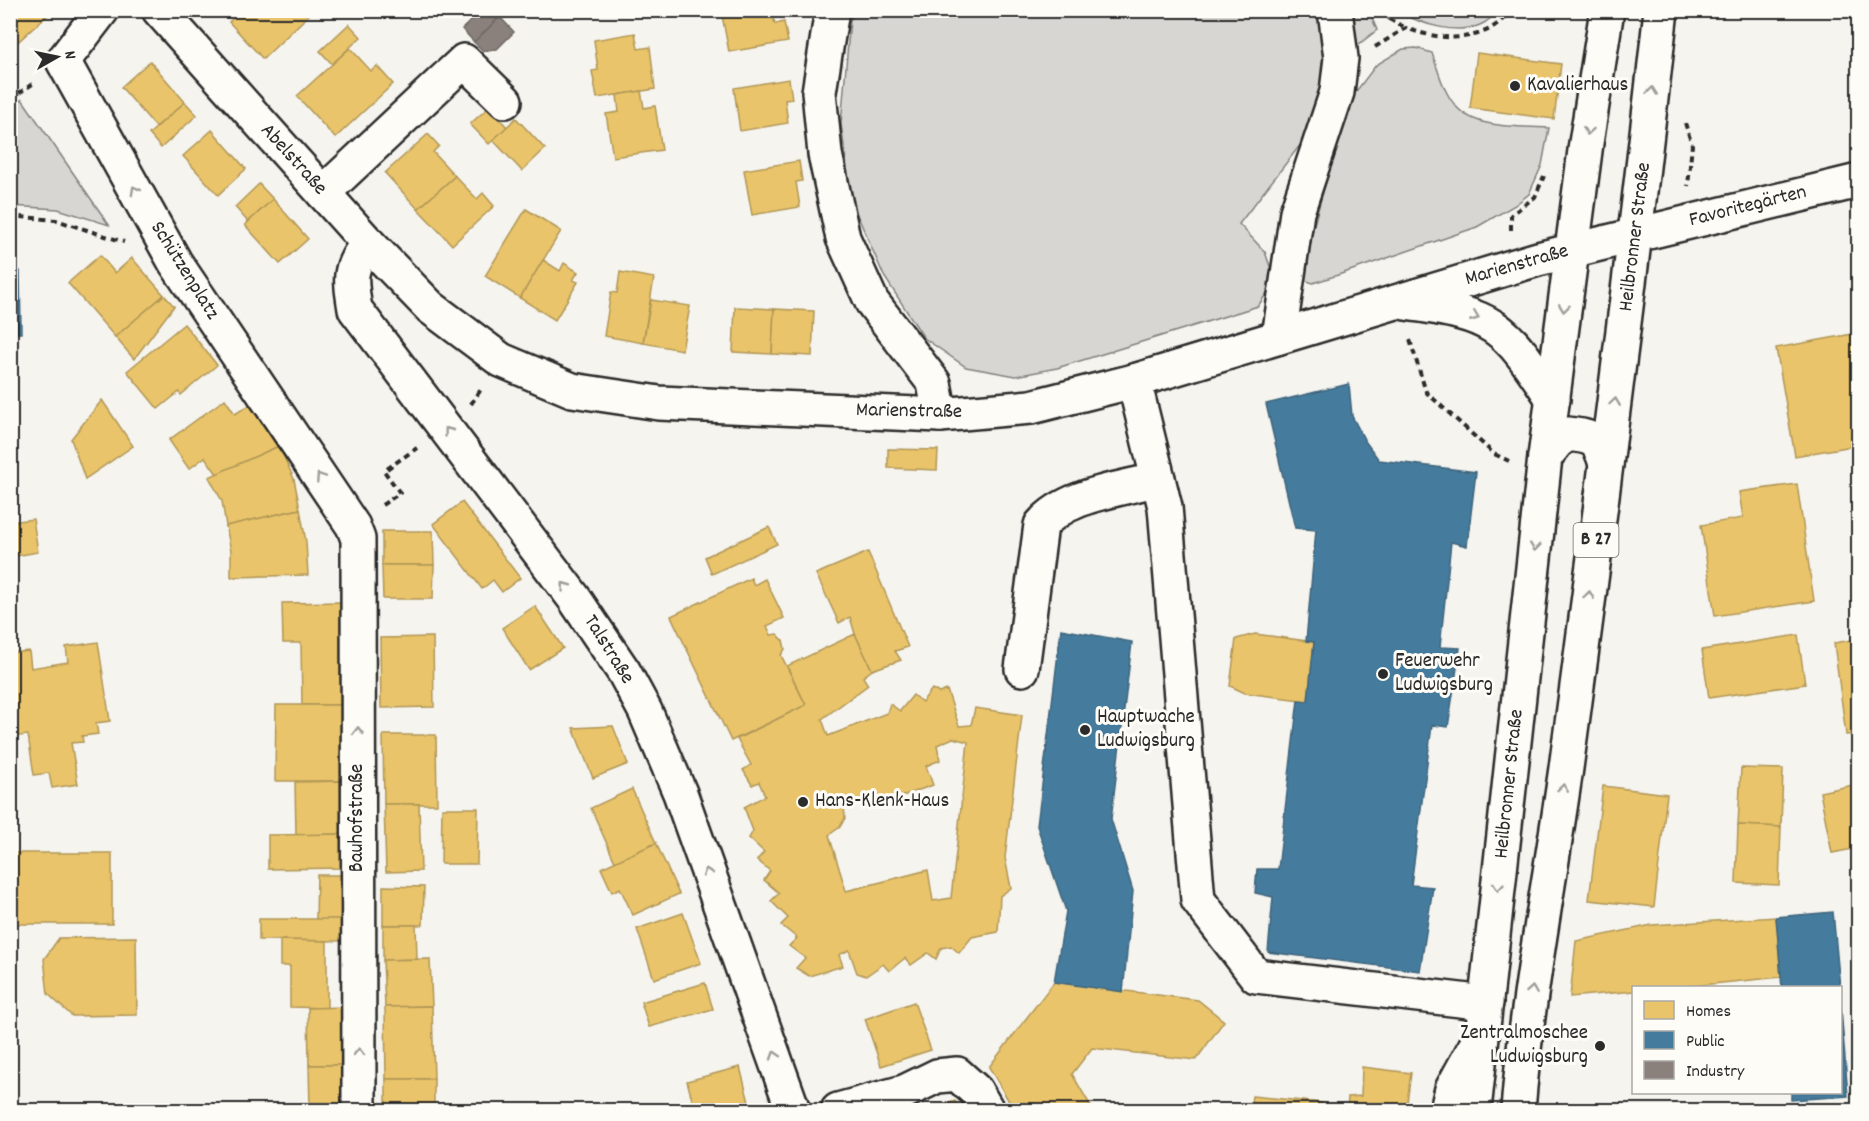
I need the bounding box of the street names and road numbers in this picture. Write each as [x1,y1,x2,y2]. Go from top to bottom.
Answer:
street label: Abelstraße [252,117,334,203]
street label: Heilbronner Straße [1612,161,1660,313]
street label: Favoritegärten [1686,178,1810,236]
street label: Schützenplatz [142,216,226,326]
street label: Marienstraße [1462,237,1572,295]
street label: Marienstraße [856,396,962,428]
road number: B 27 [1574,523,1618,557]
street label: Talstraße [575,610,641,690]
street label: Heilbronner Straße [1487,708,1533,860]
street label: Bauhofstraße [343,764,373,872]

